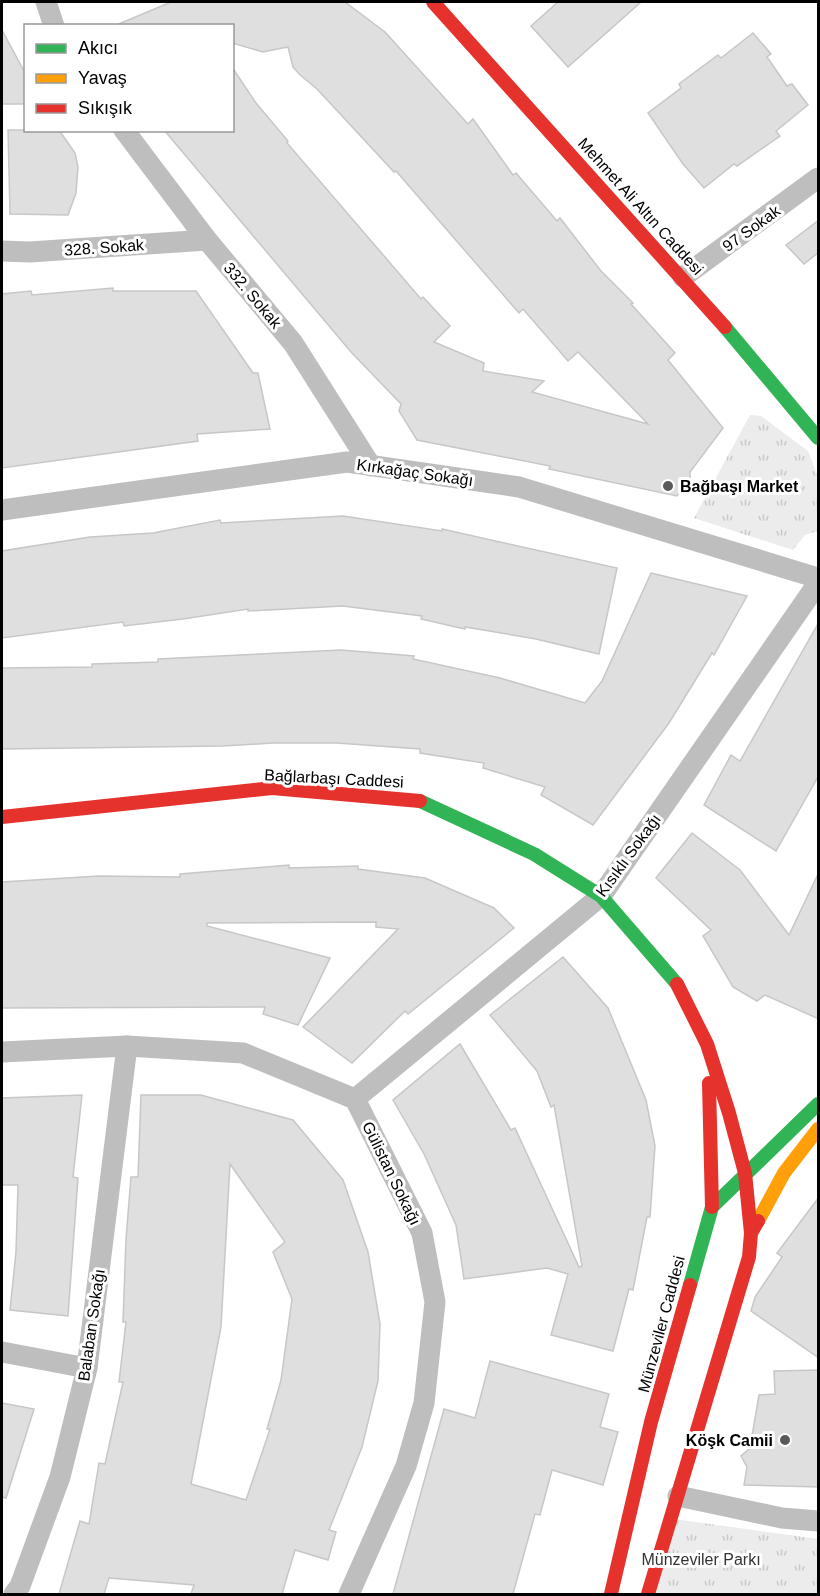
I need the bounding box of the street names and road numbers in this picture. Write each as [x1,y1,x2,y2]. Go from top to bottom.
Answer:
street label: Mehmet Ali Altın Caddesi [575,135,706,278]
street label: 97 Sokak [719,201,784,255]
street label: 328. Sokak [64,236,146,259]
street label: 332. Sokak [220,259,285,332]
street label: Kırkağaç Sokağı [356,456,474,489]
street label: Bağlarbaşı Caddesi [264,766,404,791]
street label: Kısıklı Sokağı [593,811,664,900]
street label: Gülistan Sokağı [359,1119,424,1228]
street label: Münzeviler Caddesi [635,1254,688,1394]
street label: Balaban Sokağı [75,1268,108,1382]

